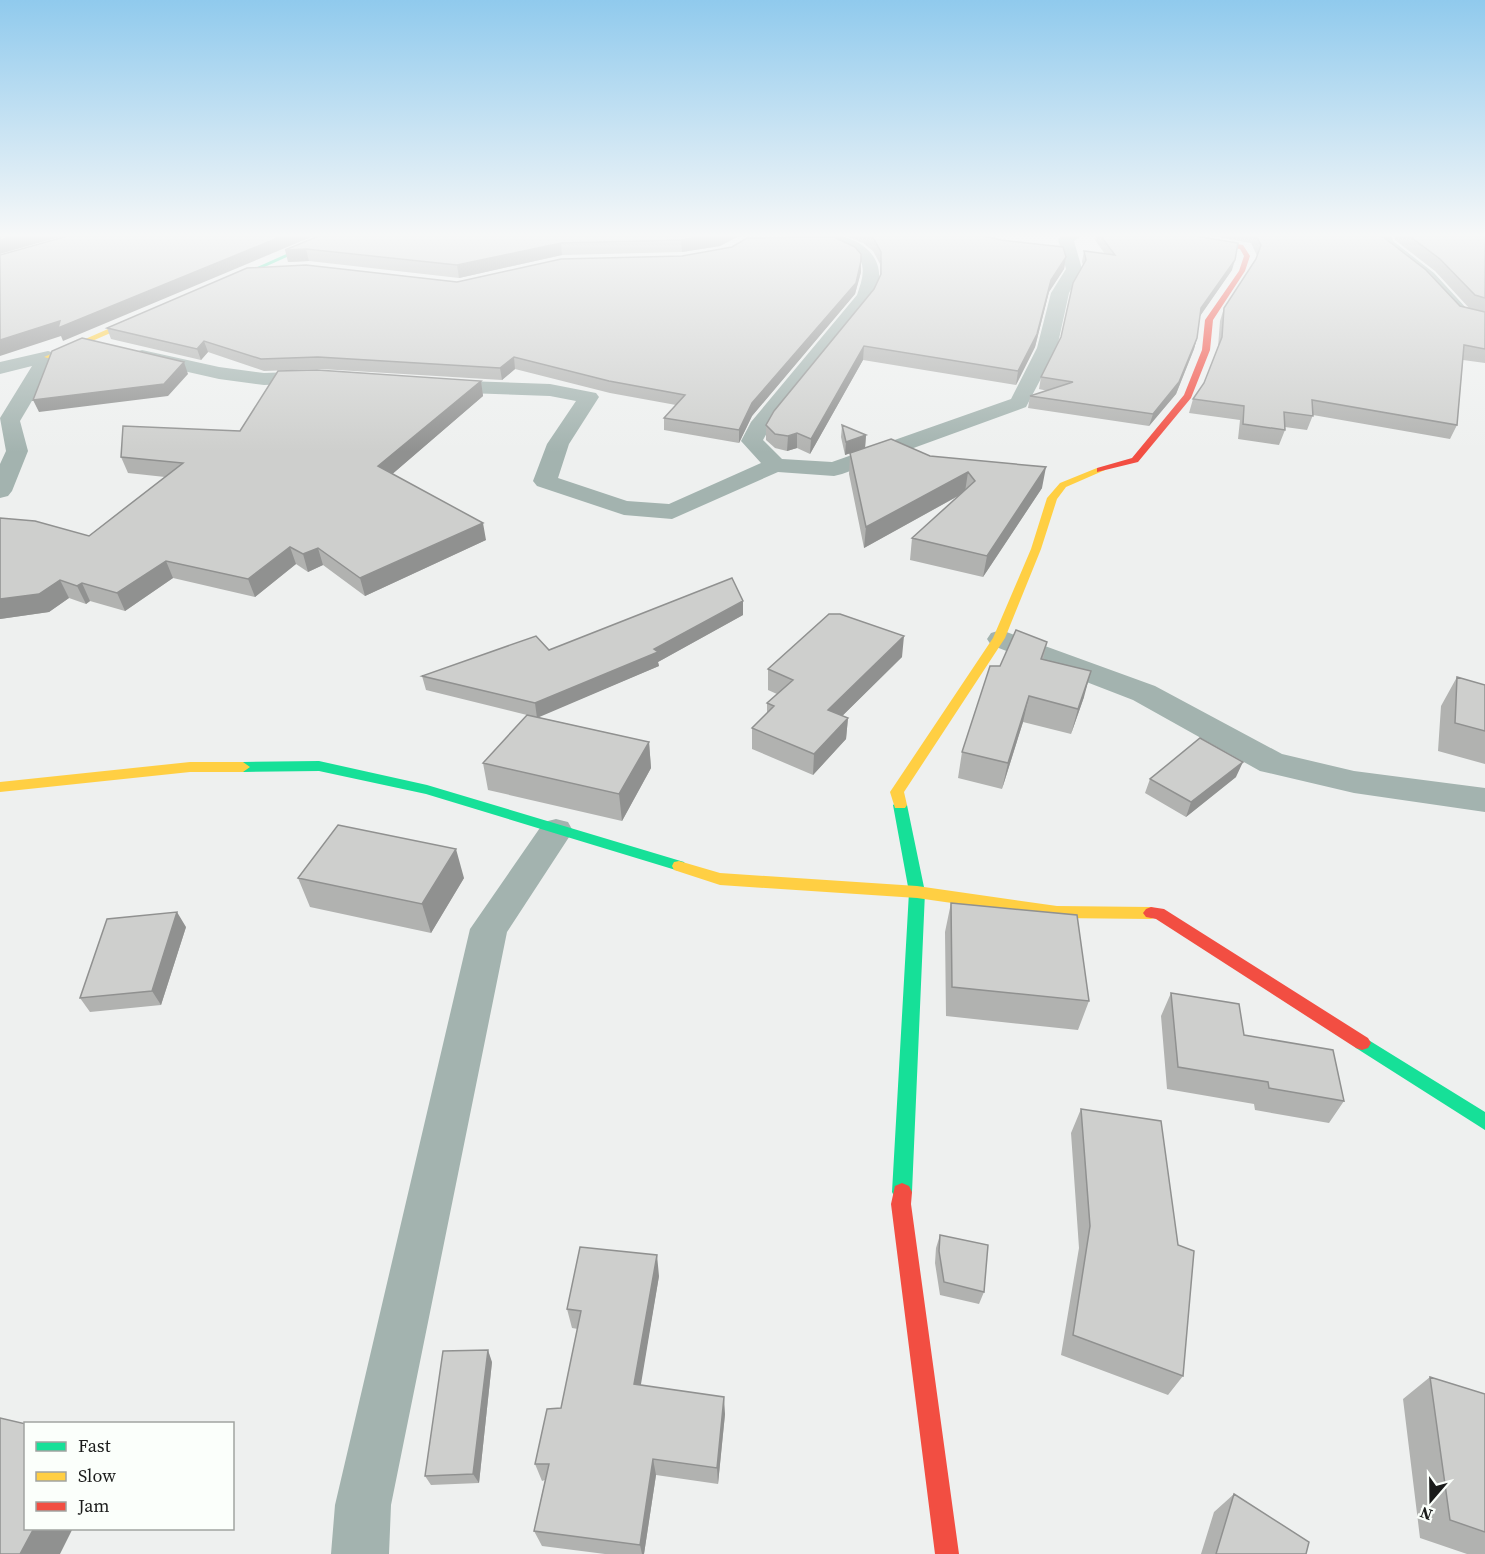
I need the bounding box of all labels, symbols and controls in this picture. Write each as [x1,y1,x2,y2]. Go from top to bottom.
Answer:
legend [24,1422,234,1530]
text: Fast [78,1433,111,1458]
text: Slow [78,1463,116,1488]
north arrow [1401,1470,1461,1530]
text: Jam [77,1493,110,1518]
text: N [1416,1502,1435,1526]

